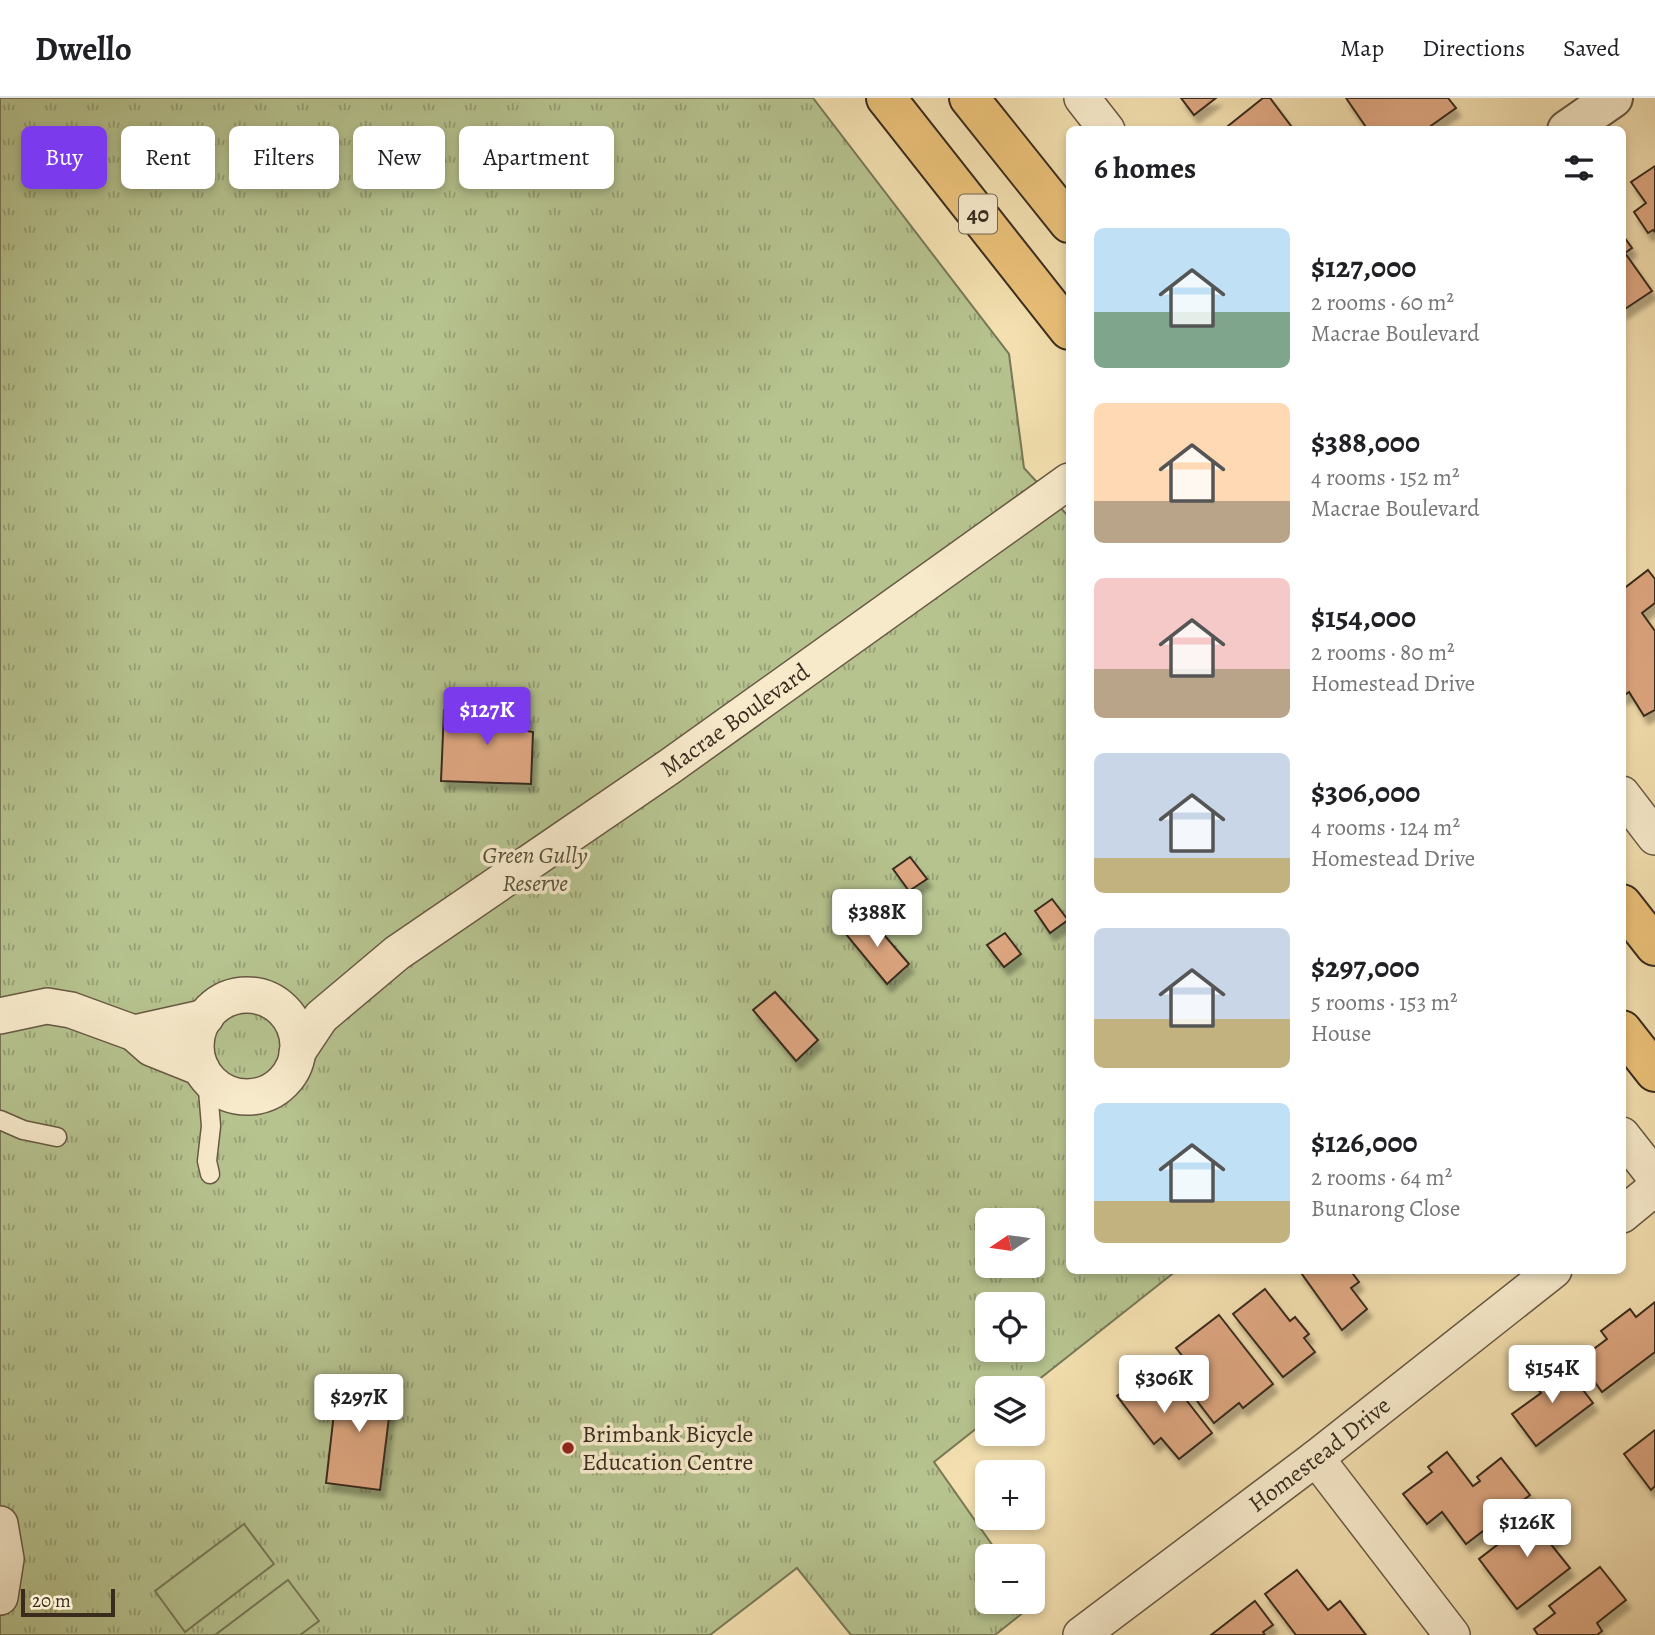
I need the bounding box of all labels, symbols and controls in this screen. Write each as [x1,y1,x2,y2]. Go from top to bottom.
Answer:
text: Dwello [35,26,132,71]
text: Map [1340,32,1384,64]
text: Directions [1422,32,1525,64]
text: Saved [1563,32,1620,64]
chip: Buy [21,126,107,189]
chip: Rent [121,126,215,189]
chip: Filters [229,126,339,189]
chip: New [353,126,445,189]
chip: Apartment [459,126,614,189]
text: 6 homes [1094,148,1196,188]
icon: filters [1560,149,1598,187]
road number: 40 [959,195,997,234]
text: $127,000 [1311,247,1416,287]
icon: home [1150,256,1234,340]
text: 2 rooms · 60 m² [1311,287,1454,318]
text: Macrae Boulevard [1311,318,1480,349]
text: $388,000 [1311,422,1420,462]
icon: home [1150,431,1234,515]
text: 4 rooms · 152 m² [1311,462,1459,493]
text: Macrae Boulevard [1311,493,1480,524]
text: $154,000 [1311,597,1416,637]
icon: home [1150,606,1234,690]
text: 2 rooms · 80 m² [1311,637,1455,668]
street label: Macrae Boulevard [654,656,816,784]
text: Homestead Drive [1311,668,1475,699]
pin: $127K [438,688,536,747]
text: $127K [460,694,515,725]
text: $306,000 [1311,772,1420,812]
icon: home [1150,781,1234,865]
text: 4 rooms · 124 m² [1311,812,1460,843]
park label: Green Gully Reserve [482,839,588,899]
text: Homestead Drive [1311,843,1475,874]
pin: $388K [828,890,926,949]
text: $388K [848,896,906,927]
text: $297,000 [1311,947,1420,987]
icon: home [1150,956,1234,1040]
text: 5 rooms · 153 m² [1311,987,1458,1018]
text: House [1311,1018,1371,1049]
text: $126,000 [1311,1122,1418,1162]
icon: home [1150,1131,1234,1215]
text: 2 rooms · 64 m² [1311,1162,1452,1193]
text: Bunarong Close [1311,1193,1460,1224]
north arrow [975,1208,1045,1278]
map controls [975,1208,1045,1614]
button: locate [975,1292,1045,1362]
pin: $154K [1503,1346,1601,1405]
text: $154K [1525,1352,1579,1383]
pin: $306K [1115,1356,1213,1415]
text: $306K [1135,1362,1193,1393]
pin: $297K [310,1374,408,1434]
button: layers [975,1376,1045,1446]
text: $297K [330,1381,388,1412]
street label: Homestead Drive [1242,1389,1397,1519]
place label: Brimbank Bicycle Education Centre [582,1418,753,1478]
marker: Brimbank Bicycle Education Centre [560,1440,576,1456]
button: + [975,1460,1045,1530]
pin: $126K [1478,1500,1576,1559]
text: $126K [1499,1506,1555,1537]
button: − [975,1544,1045,1614]
scale bar [21,1586,116,1618]
text: 20 m [32,1588,71,1614]

